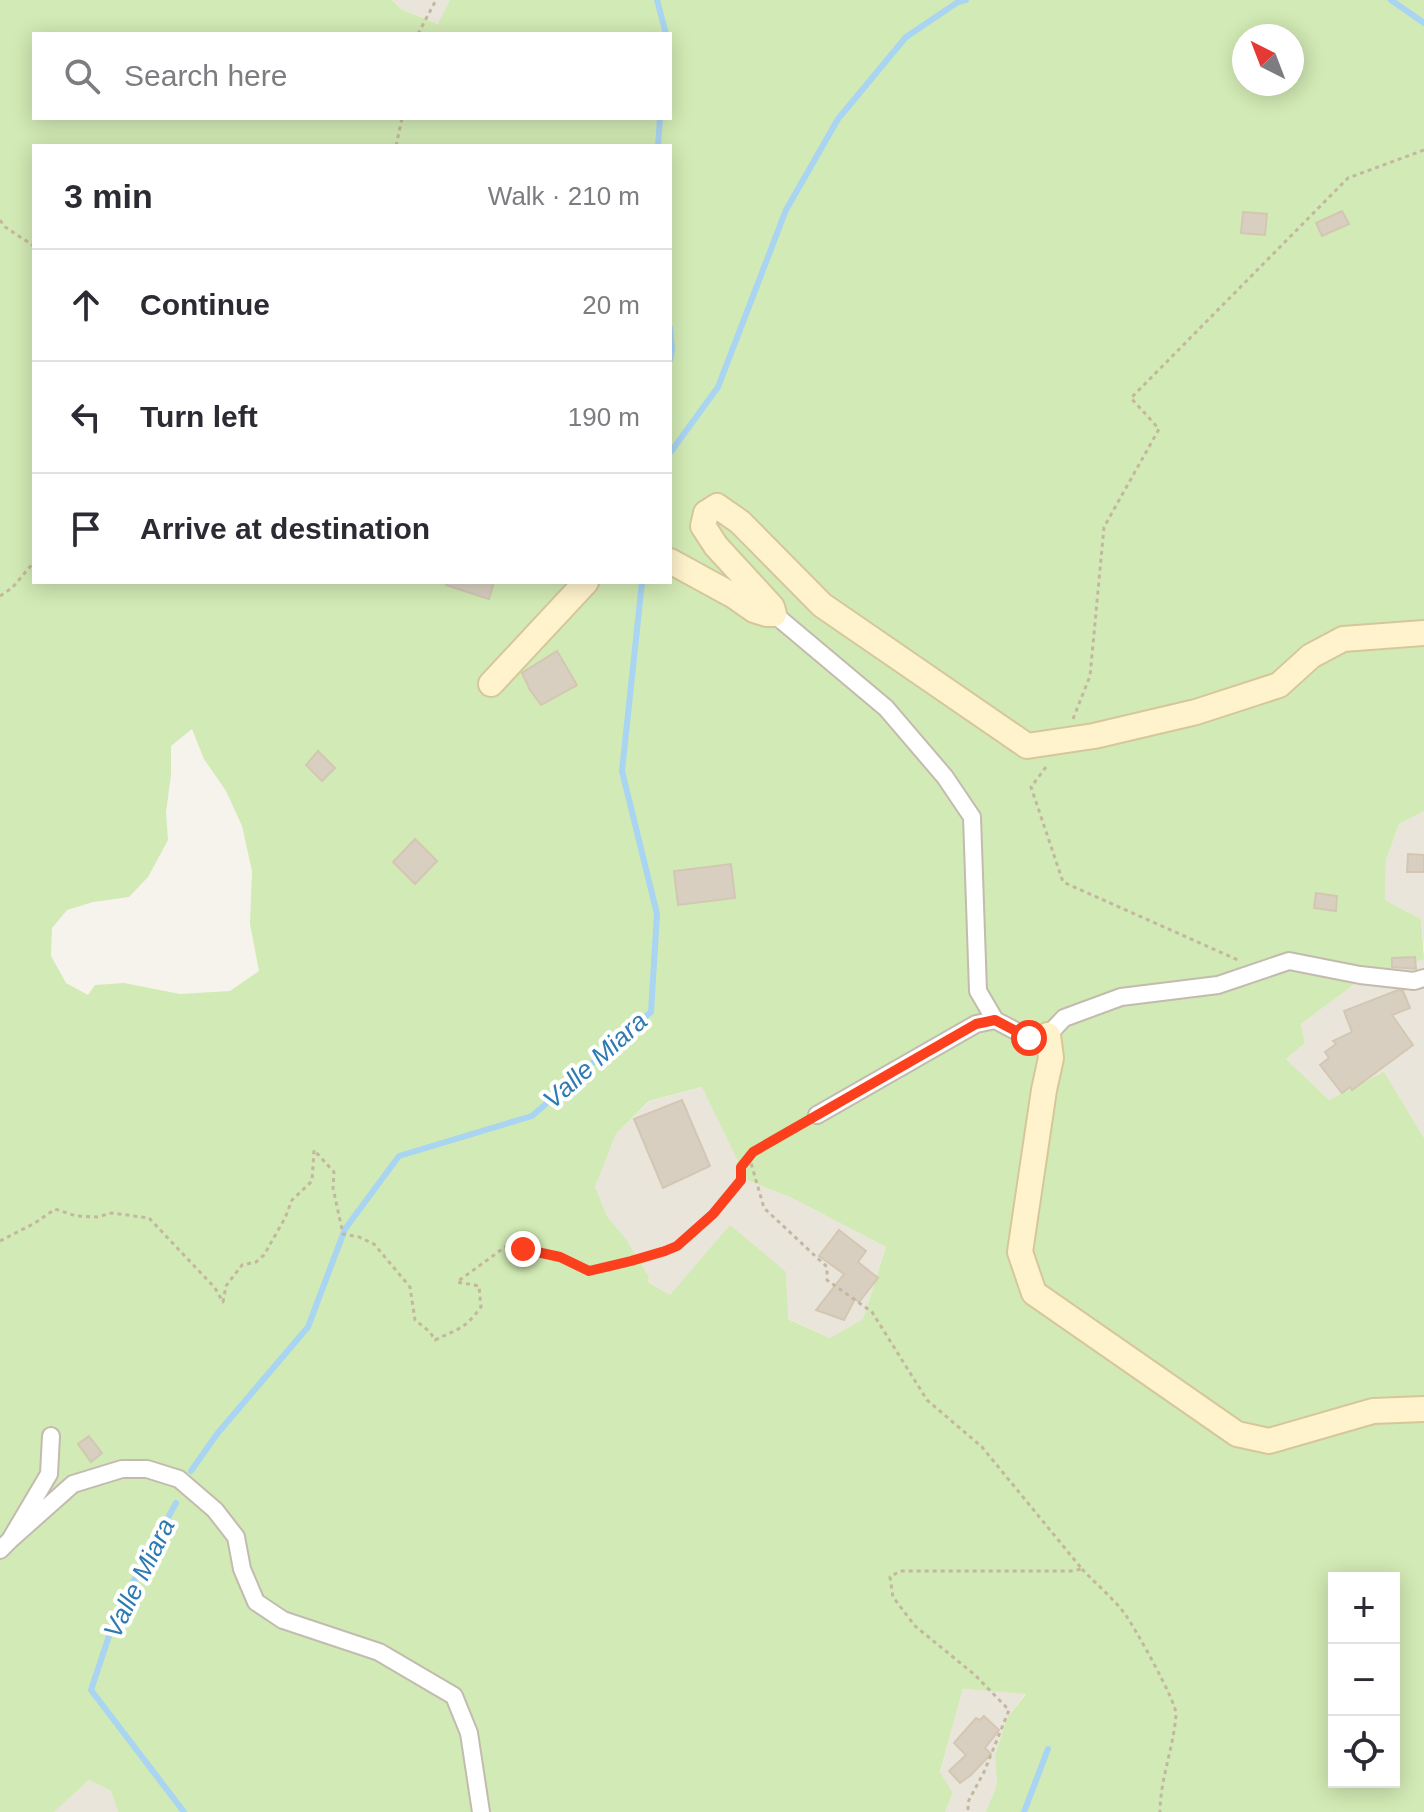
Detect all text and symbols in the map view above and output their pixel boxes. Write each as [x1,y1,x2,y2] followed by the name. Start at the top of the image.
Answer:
[1232,24,1304,96] north arrow
[32,32,672,120] search box
[60,54,104,98] icon: search
[124,59,287,92] text: Search here
[64,177,153,215] text: 3 min
[488,181,640,211] text: Walk · 210 m
[64,283,108,327] icon: ahead
[140,288,270,321] text: Continue
[582,290,640,320] text: 20 m
[64,395,108,439] icon: left
[140,400,258,433] text: Turn left
[568,402,640,432] text: 190 m
[64,507,108,551] icon: arrive
[140,512,430,545] text: Arrive at destination
[537,1006,653,1114] water label: Valle Miara
[1011,1020,1047,1056] route start
[505,1231,541,1267] route end
[97,1513,181,1643] water label: Valle Miara
[1328,1572,1400,1788] map controls
[1328,1572,1400,1644] button: +
[1328,1644,1400,1716] button: −
[1328,1716,1400,1788] button: locate

